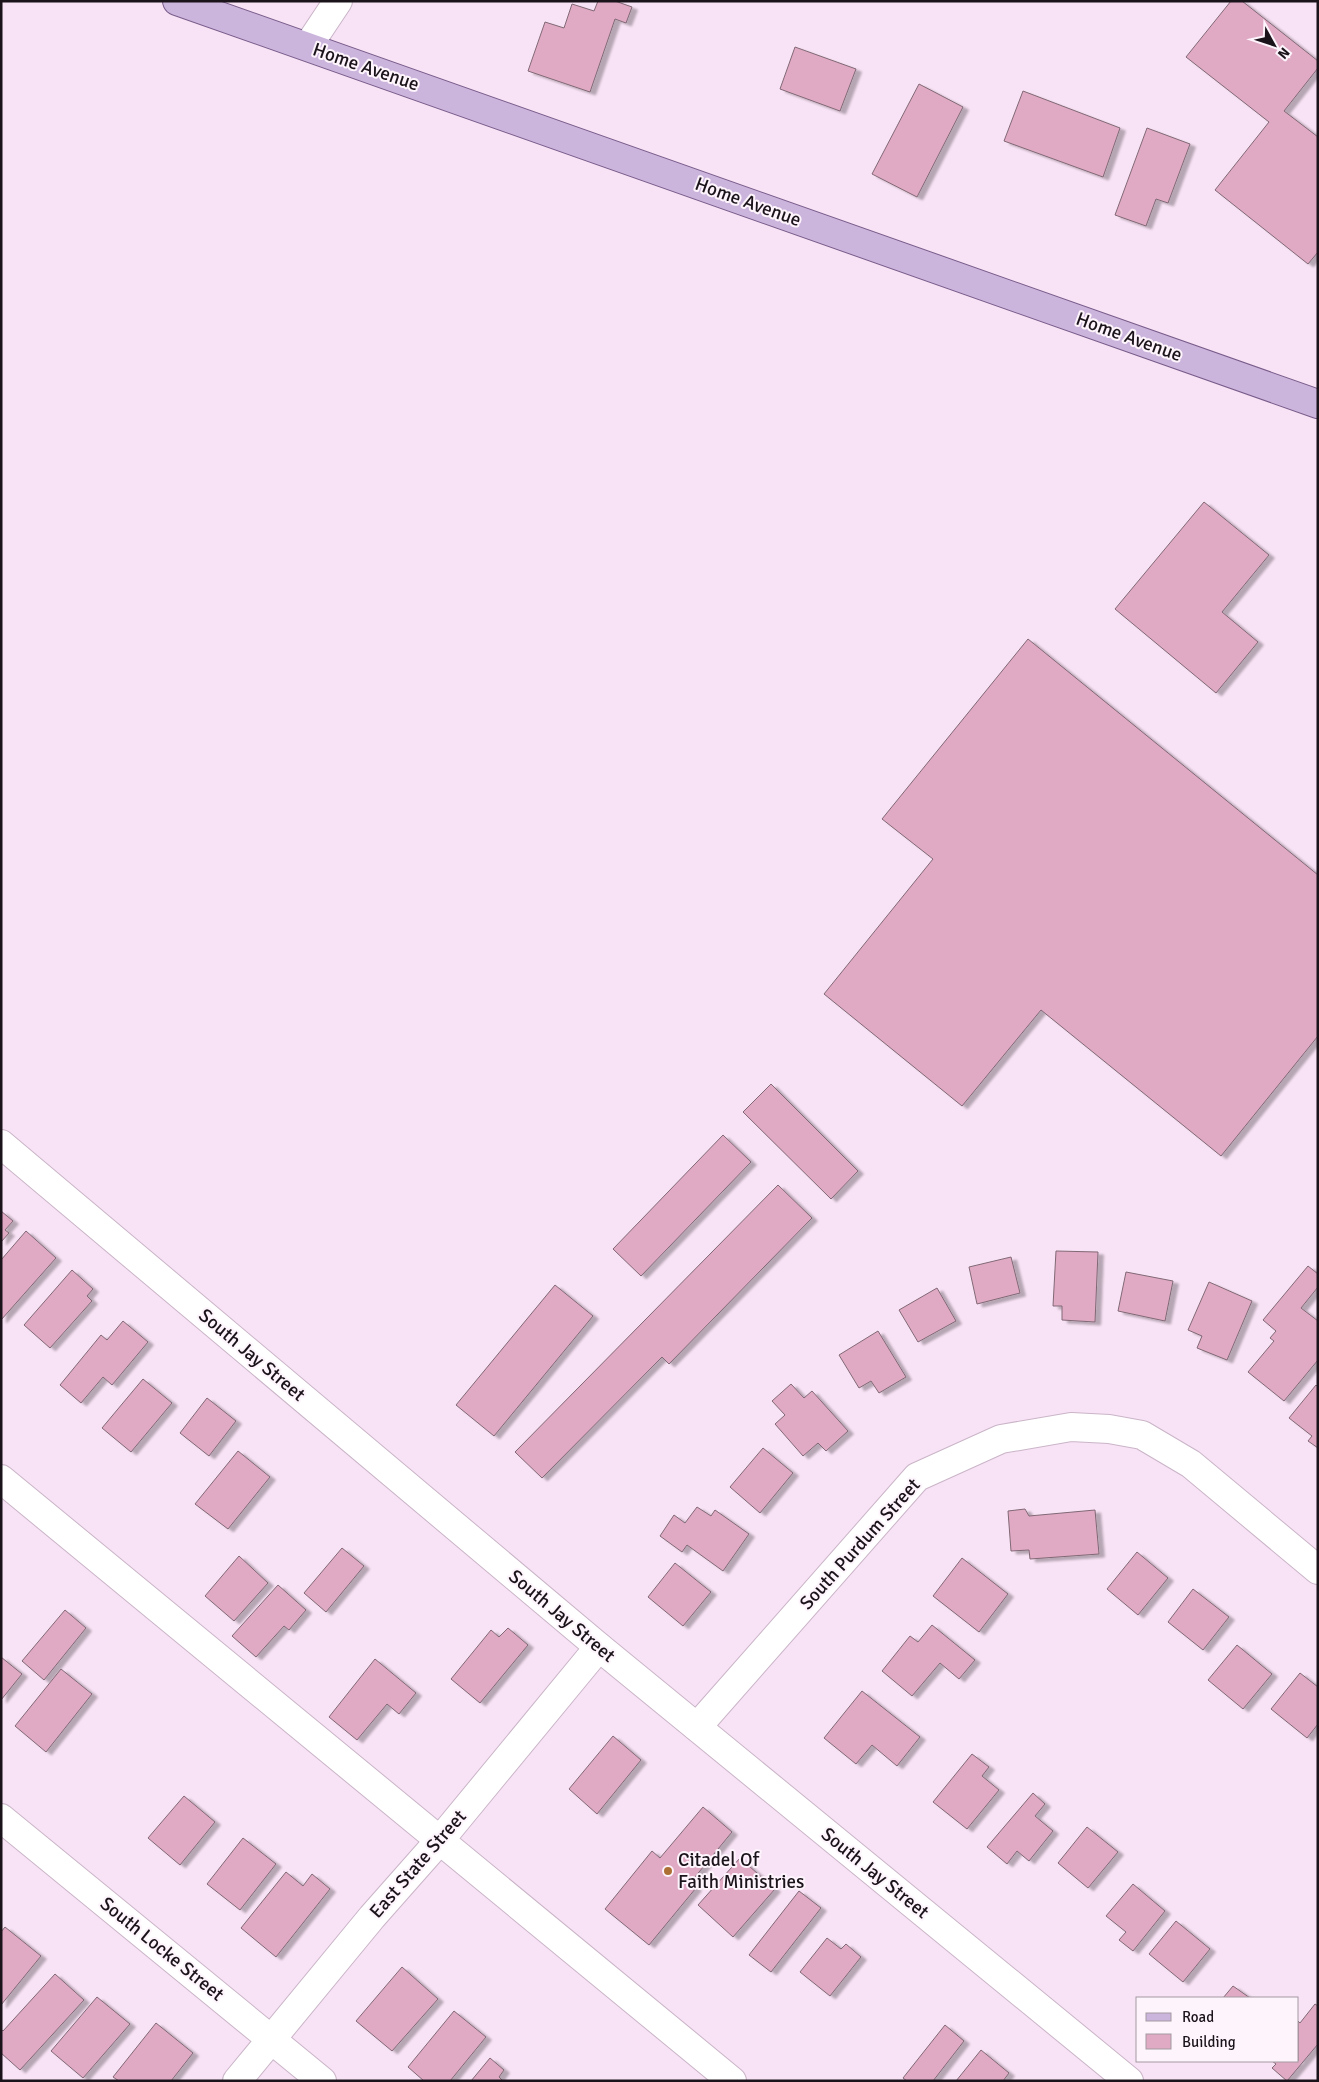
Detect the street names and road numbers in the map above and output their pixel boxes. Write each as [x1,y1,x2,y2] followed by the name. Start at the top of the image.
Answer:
[310,38,422,96] street label: Home Avenue
[692,172,804,232] street label: Home Avenue
[1073,307,1185,367] street label: Home Avenue
[194,1303,311,1407] street label: South Jay Street
[795,1473,926,1615] street label: South Purdum Street
[504,1564,621,1668] street label: South Jay Street
[364,1805,472,1923] street label: East State Street
[816,1822,934,1924] street label: South Jay Street
[95,1892,229,2007] street label: South Locke Street

